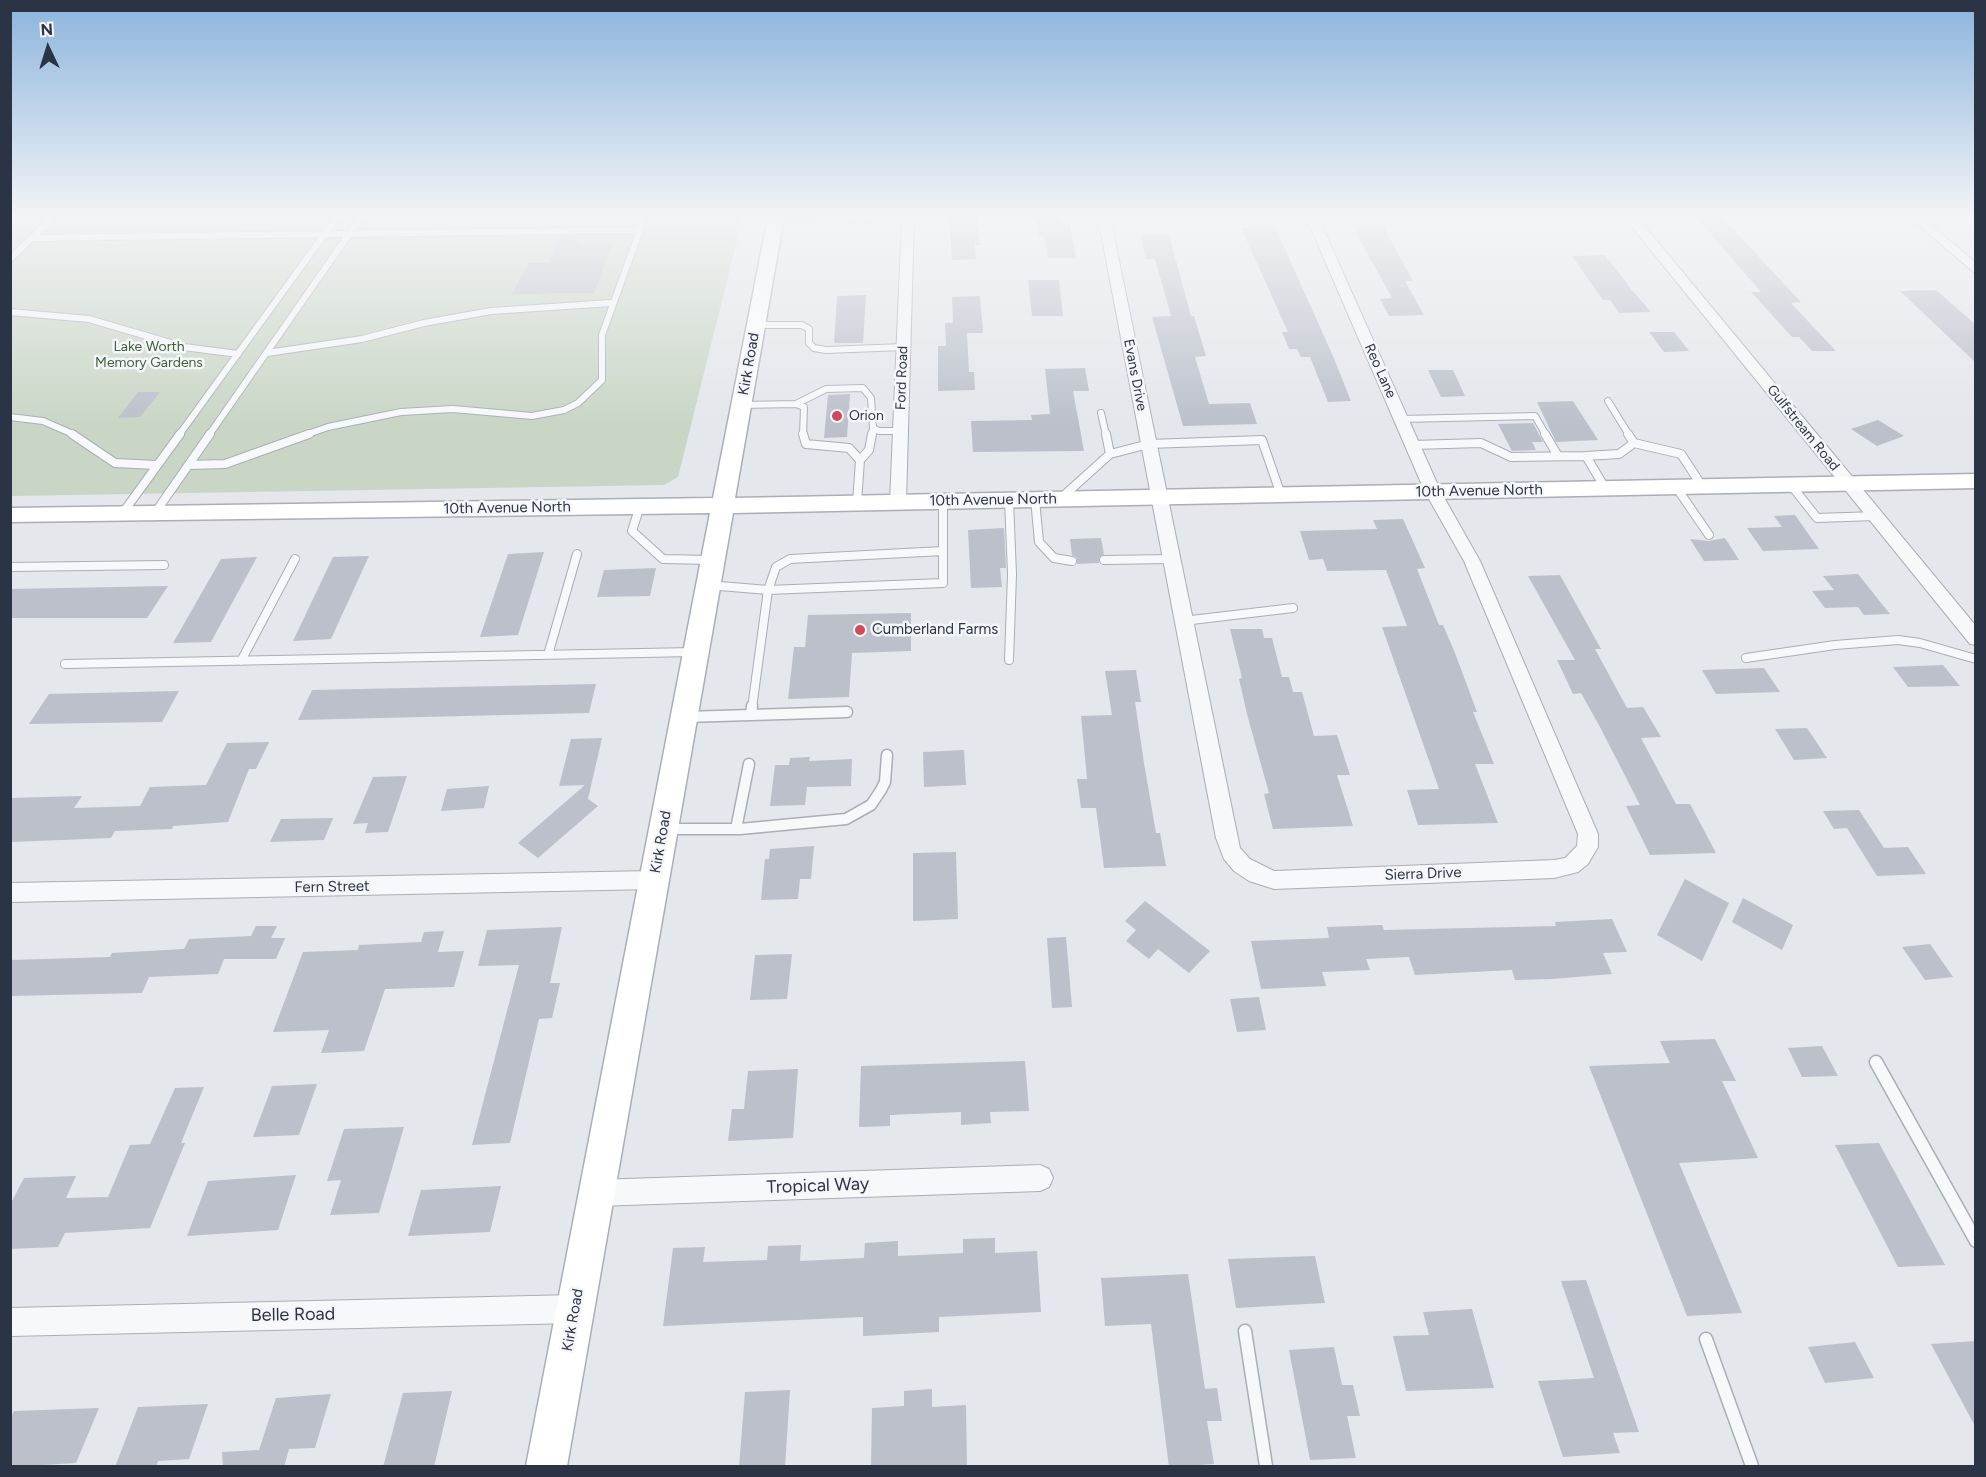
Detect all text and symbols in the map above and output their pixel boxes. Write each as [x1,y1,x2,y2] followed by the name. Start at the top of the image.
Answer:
[18,18,78,78] north arrow
[40,20,54,39] text: N
[735,331,763,397] street label: Kirk Road
[1120,338,1150,412] street label: Evans Drive
[95,339,203,372] park label: Lake Worth Memory Gardens
[1361,341,1399,401] street label: Reo Lane
[892,346,912,410] street label: Ford Road
[1763,382,1843,474] street label: Gulfstream Road
[849,408,884,424] place label: Orion
[830,409,844,423] marker: Orion
[1415,481,1543,501] street label: 10th Avenue North
[929,490,1057,510] street label: 10th Avenue North
[443,498,571,518] street label: 10th Avenue North
[872,621,998,639] place label: Cumberland Farms
[853,623,867,637] marker: Cumberland Farms
[647,809,675,875] street label: Kirk Road
[1384,864,1462,884] street label: Sierra Drive
[294,877,370,897] street label: Fern Street
[766,1173,870,1199] street label: Tropical Way
[559,1287,587,1353] street label: Kirk Road
[251,1303,335,1327] street label: Belle Road

